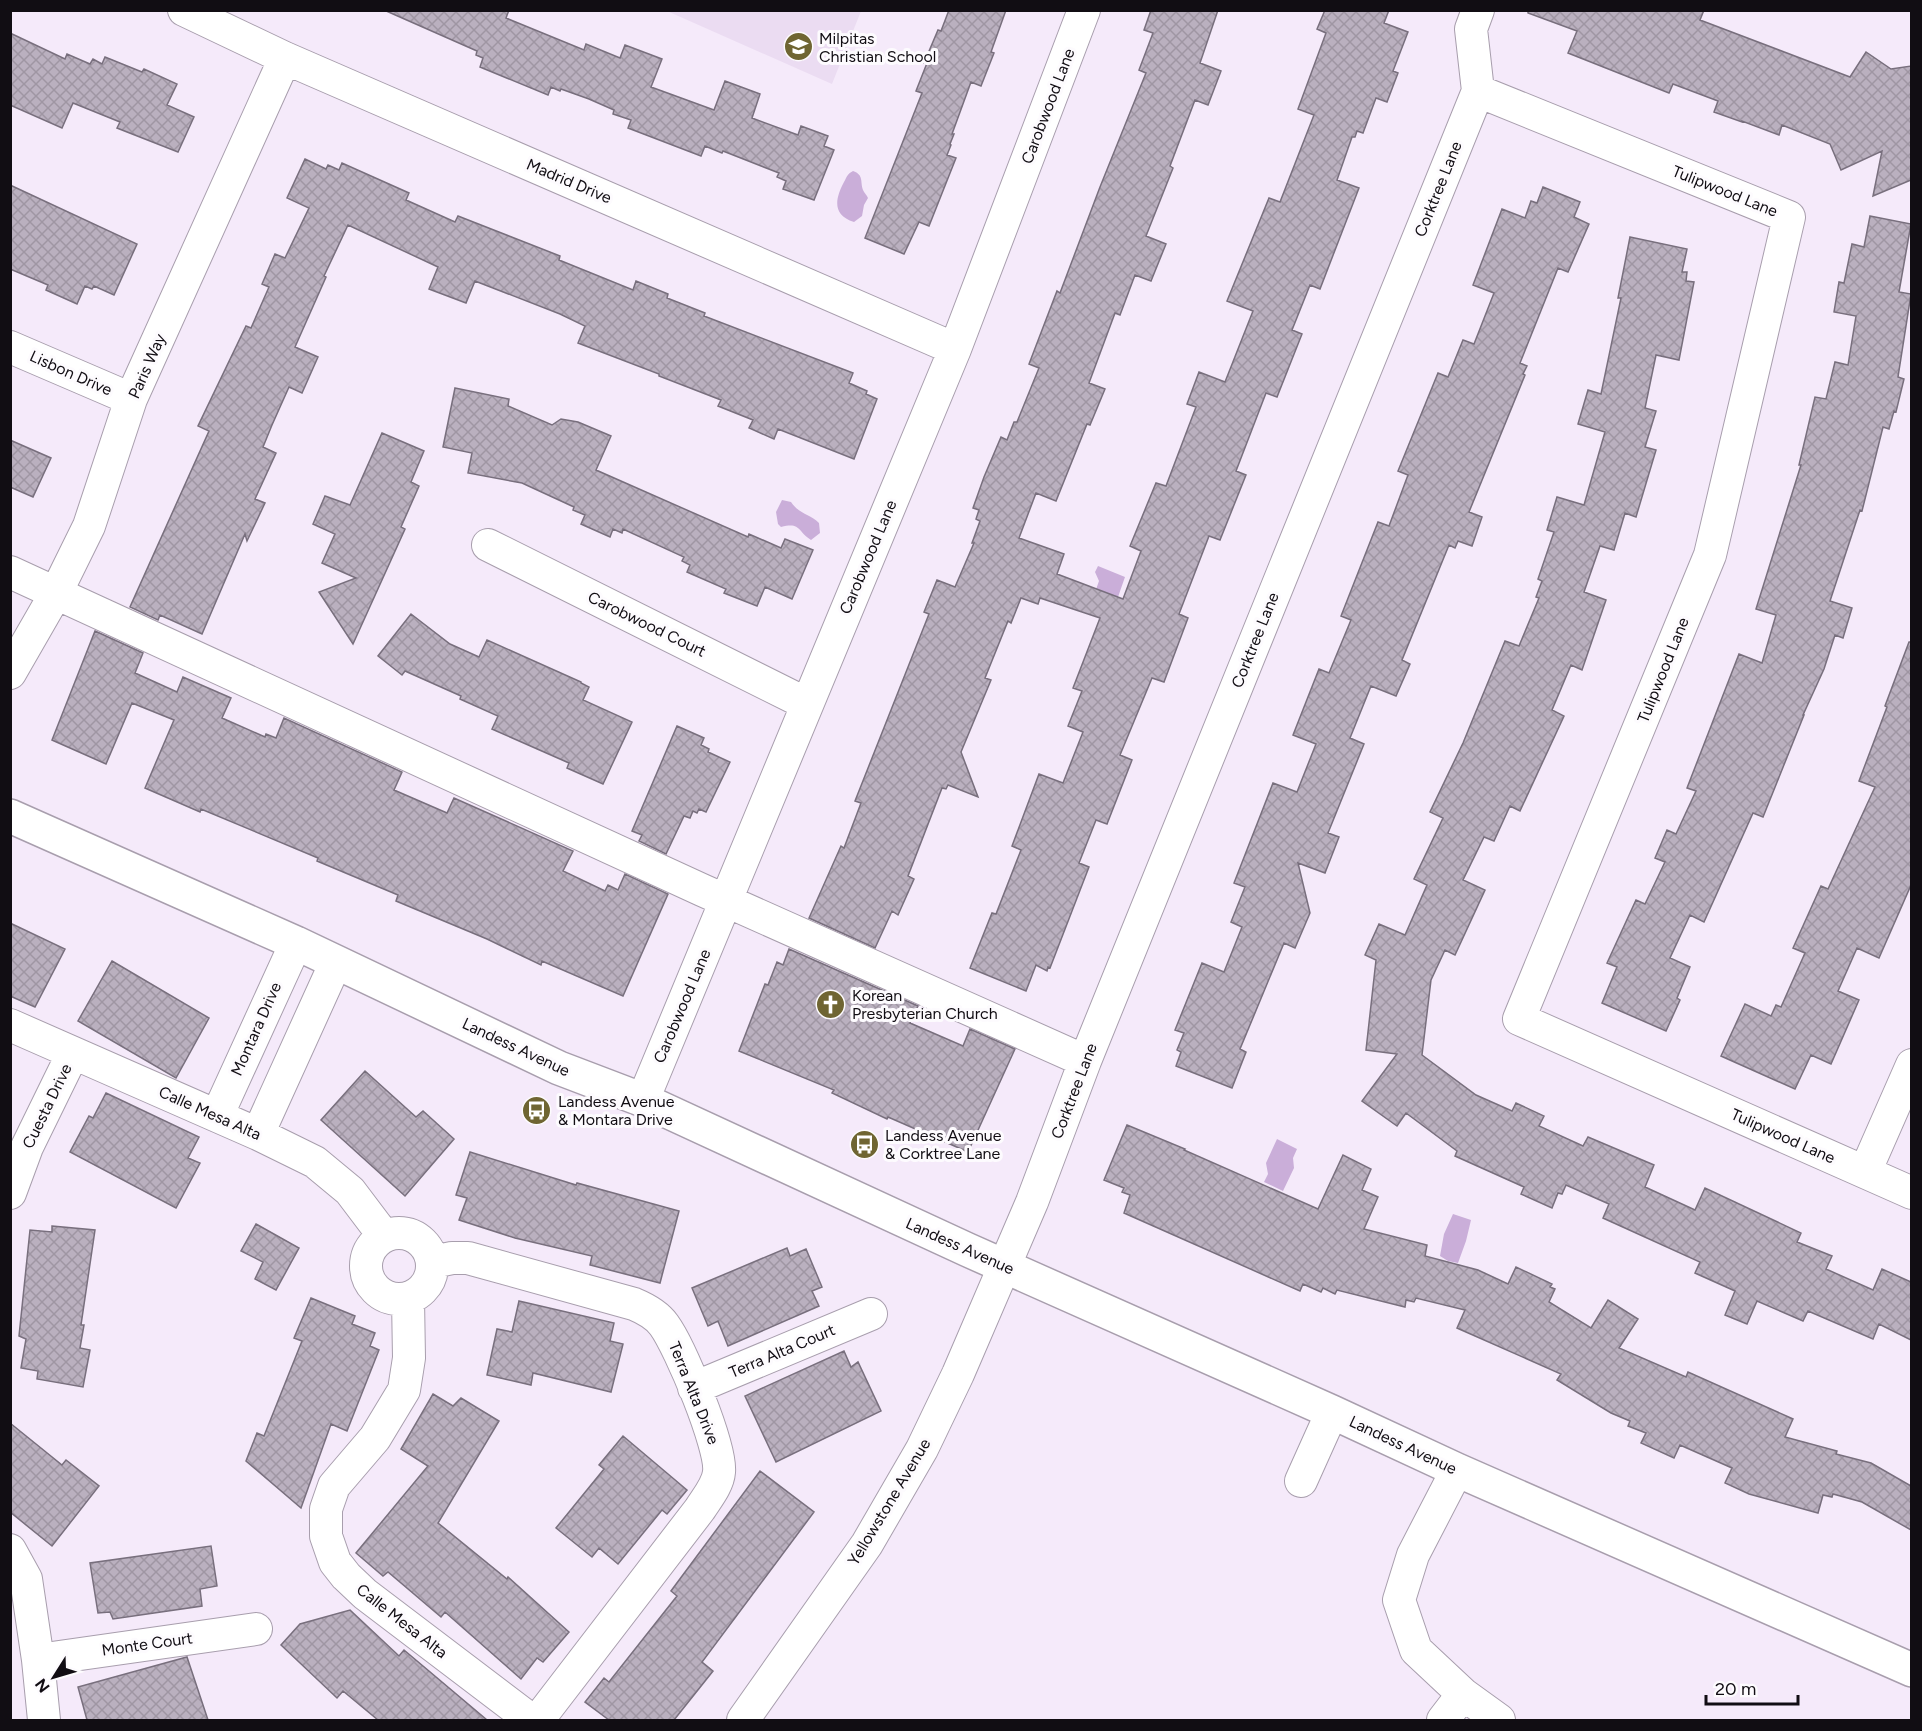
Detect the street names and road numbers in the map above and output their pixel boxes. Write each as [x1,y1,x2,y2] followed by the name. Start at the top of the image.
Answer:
[1017,45,1079,166] street label: Carobwood Lane
[1410,138,1466,239] street label: Corktree Lane
[524,155,615,208] street label: Madrid Drive
[1670,161,1781,221] street label: Tulipwood Lane
[124,330,170,401] street label: Paris Way
[27,346,115,400] street label: Lisbon Drive
[835,497,901,617] street label: Carobwood Lane
[585,587,709,661] street label: Carobwood Court
[1227,589,1283,690] street label: Corktree Lane
[1633,614,1693,725] street label: Tulipwood Lane
[649,946,715,1066] street label: Carobwood Lane
[227,979,285,1079] street label: Montara Drive
[459,1014,573,1080] street label: Landess Avenue
[1047,1040,1101,1142] street label: Corktree Lane
[18,1060,76,1151] street label: Cuesta Drive
[156,1082,264,1144] street label: Calle Mesa Alta
[1728,1105,1838,1168] street label: Tulipwood Lane
[903,1214,1017,1278] street label: Landess Avenue
[726,1320,838,1382] street label: Terra Alta Court
[665,1339,723,1447] street label: Terra Alta Drive
[1346,1412,1460,1478] street label: Landess Avenue
[844,1435,935,1569] street label: Yellowstone Avenue
[353,1580,451,1662] street label: Calle Mesa Alta
[100,1628,194,1660] street label: Monte Court

